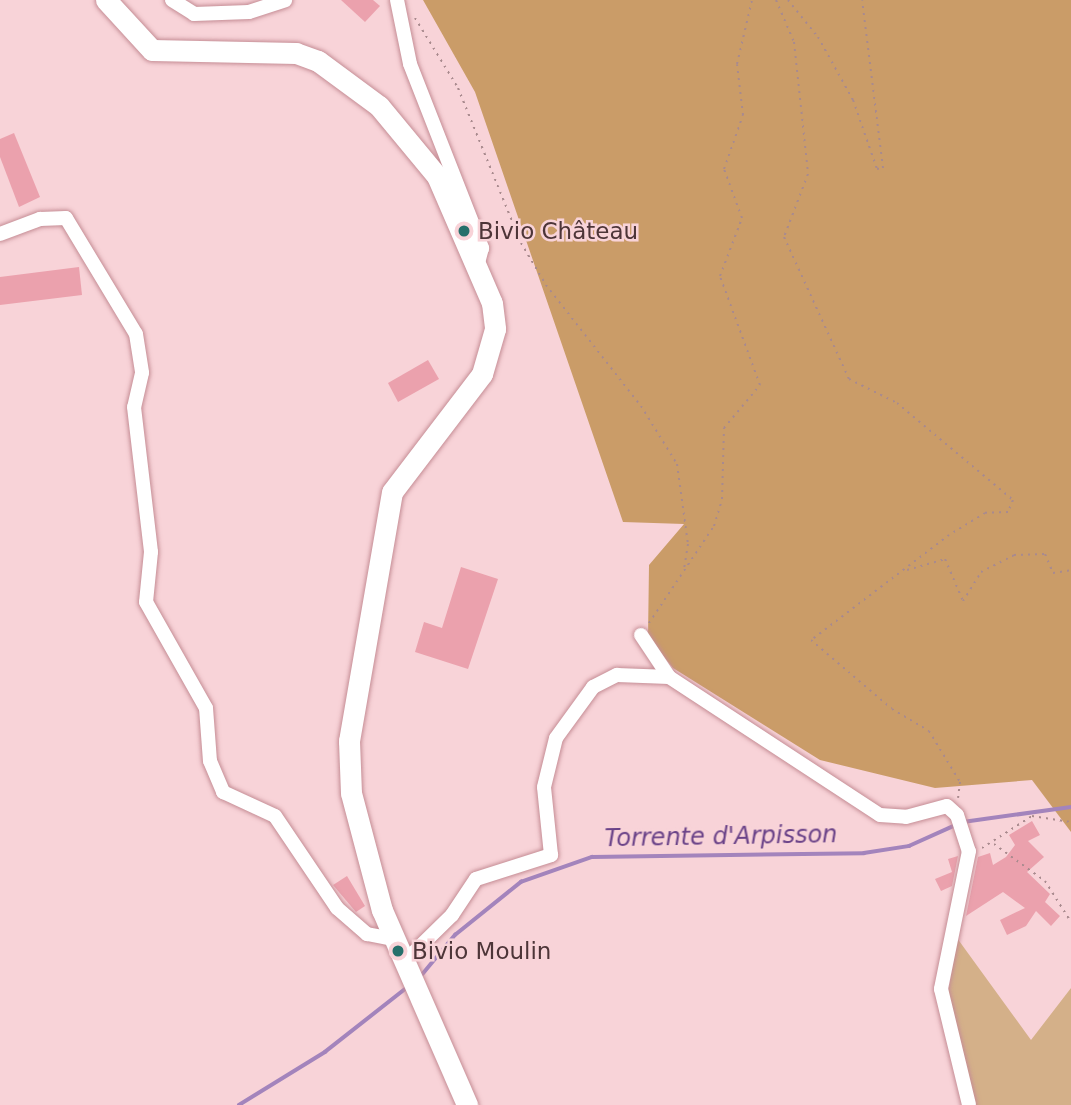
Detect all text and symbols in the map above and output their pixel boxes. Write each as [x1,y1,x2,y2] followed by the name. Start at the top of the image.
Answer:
[478,217,638,245] place label: Bivio Château
[456,223,472,239] marker: Bivio Château
[604,821,838,853] water label: Torrente d'Arpisson
[412,937,551,965] place label: Bivio Moulin
[390,943,406,959] marker: Bivio Moulin

